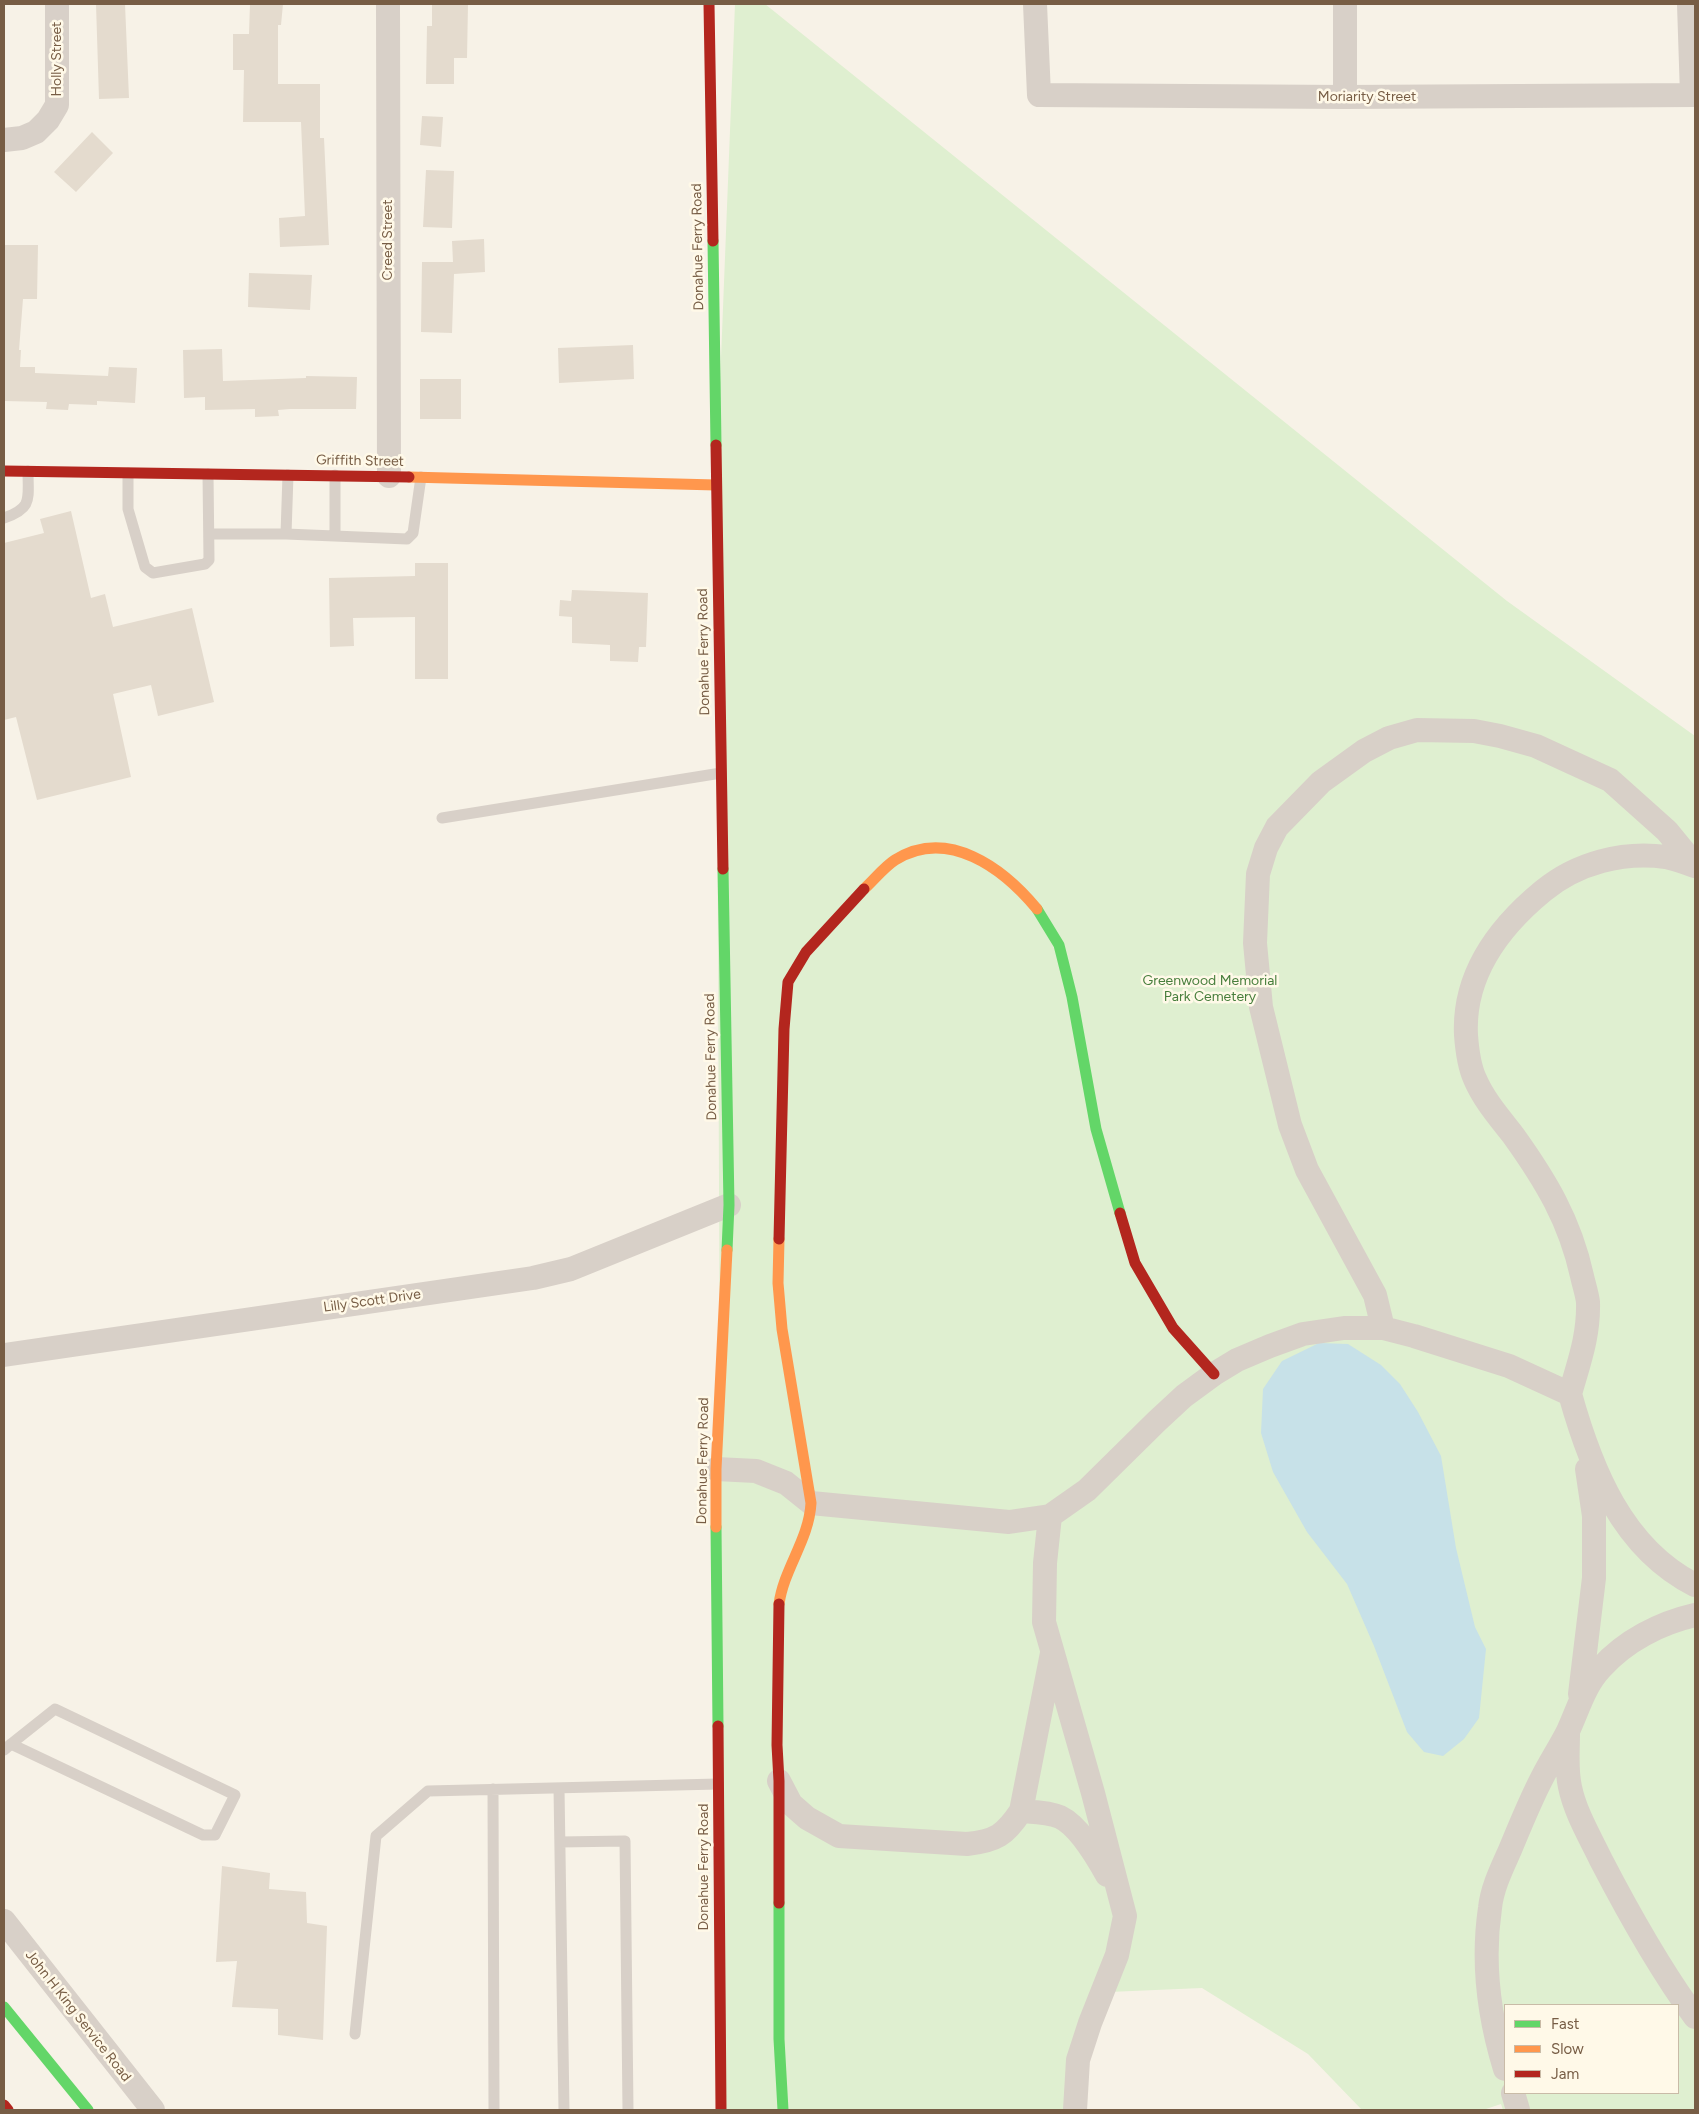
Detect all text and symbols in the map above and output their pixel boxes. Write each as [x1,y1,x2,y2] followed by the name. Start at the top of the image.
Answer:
[49,22,65,96] street label: Holly Street
[1318,89,1416,105] street label: Moriarity Street
[688,183,708,311] street label: Donahue Ferry Road
[380,200,396,280] street label: Creed Street
[316,452,404,470] street label: Griffith Street
[694,588,714,716] street label: Donahue Ferry Road
[1143,973,1277,1006] park label: Greenwood Memorial Park Cemetery
[701,993,721,1121] street label: Donahue Ferry Road
[322,1286,422,1316] street label: Lilly Scott Drive
[693,1397,713,1525] street label: Donahue Ferry Road
[696,1803,712,1931] street label: Donahue Ferry Road
[21,1947,135,2085] street label: John H King Service Road
[1504,2004,1679,2094] legend
[1551,2015,1579,2033] text: Fast
[1551,2040,1584,2058] text: Slow
[1551,2065,1579,2083] text: Jam

